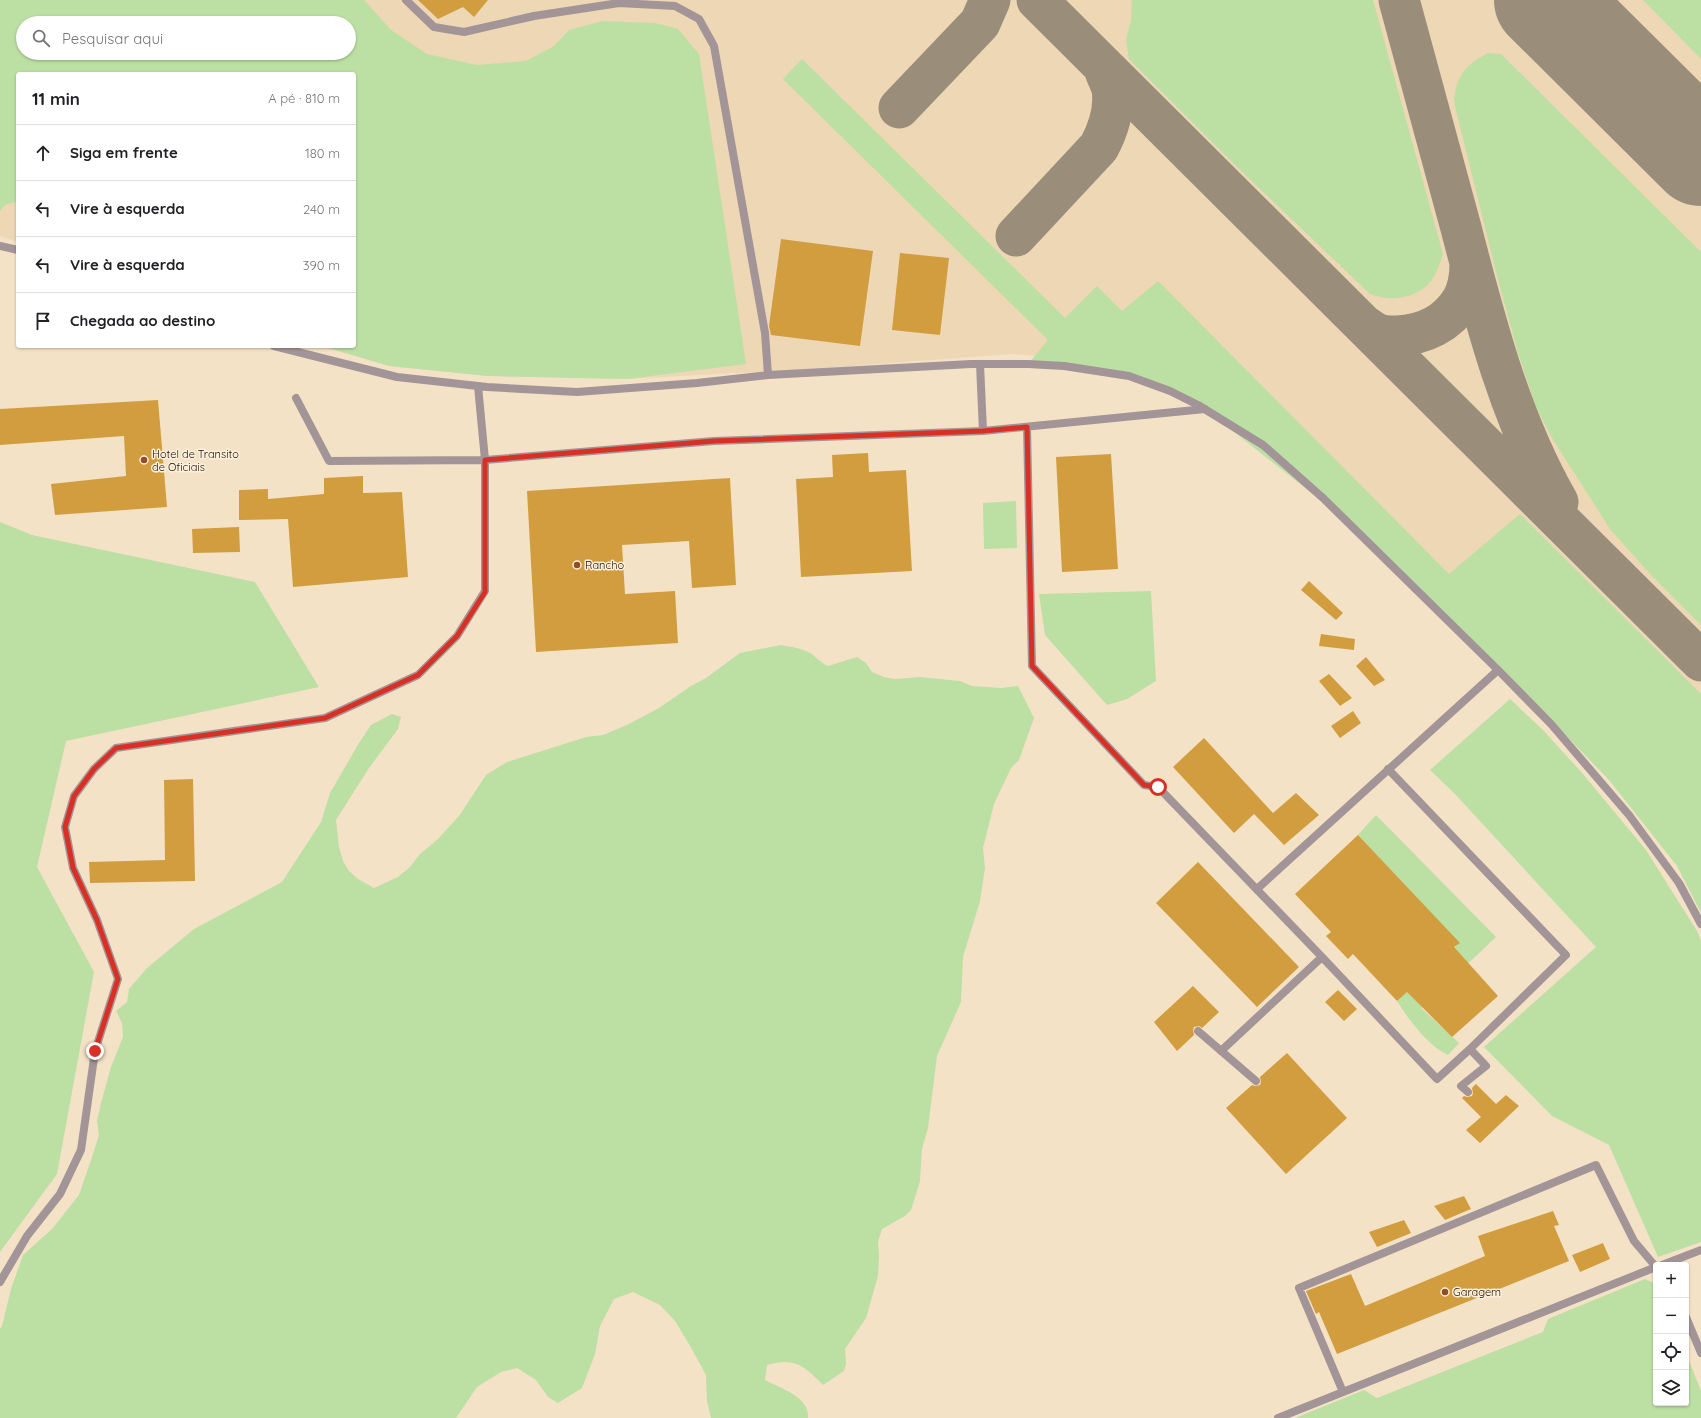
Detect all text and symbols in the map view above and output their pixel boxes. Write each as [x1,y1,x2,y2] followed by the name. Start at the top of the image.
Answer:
[16,16,356,60] search box
[30,27,52,49] icon: search
[62,29,163,48] text: Pesquisar aqui
[32,88,80,109] text: 11 min
[268,90,340,106] text: A pé · 810 m
[32,142,54,164] icon: ahead
[70,143,178,162] text: Siga em frente
[305,145,340,161] text: 180 m
[32,198,54,220] icon: left
[70,199,185,218] text: Vire à esquerda
[303,201,340,217] text: 240 m
[32,254,54,276] icon: left
[70,255,185,274] text: Vire à esquerda
[303,257,340,273] text: 390 m
[32,310,54,332] icon: arrive
[70,311,215,330] text: Chegada ao destino
[152,447,239,474] place label: Hotel de Transito de Oficiais
[139,455,149,465] marker: Hotel de Transito de Oficiais
[585,558,624,572] place label: Rancho
[572,560,582,570] marker: Rancho
[1149,778,1167,796] route start
[86,1042,104,1060] route end
[1653,1262,1689,1406] map controls
[1653,1262,1689,1298] button: +
[1453,1285,1501,1299] place label: Garagem
[1440,1287,1450,1297] marker: Garagem
[1653,1298,1689,1334] button: −
[1653,1334,1689,1370] button: locate
[1653,1370,1689,1406] button: layers

